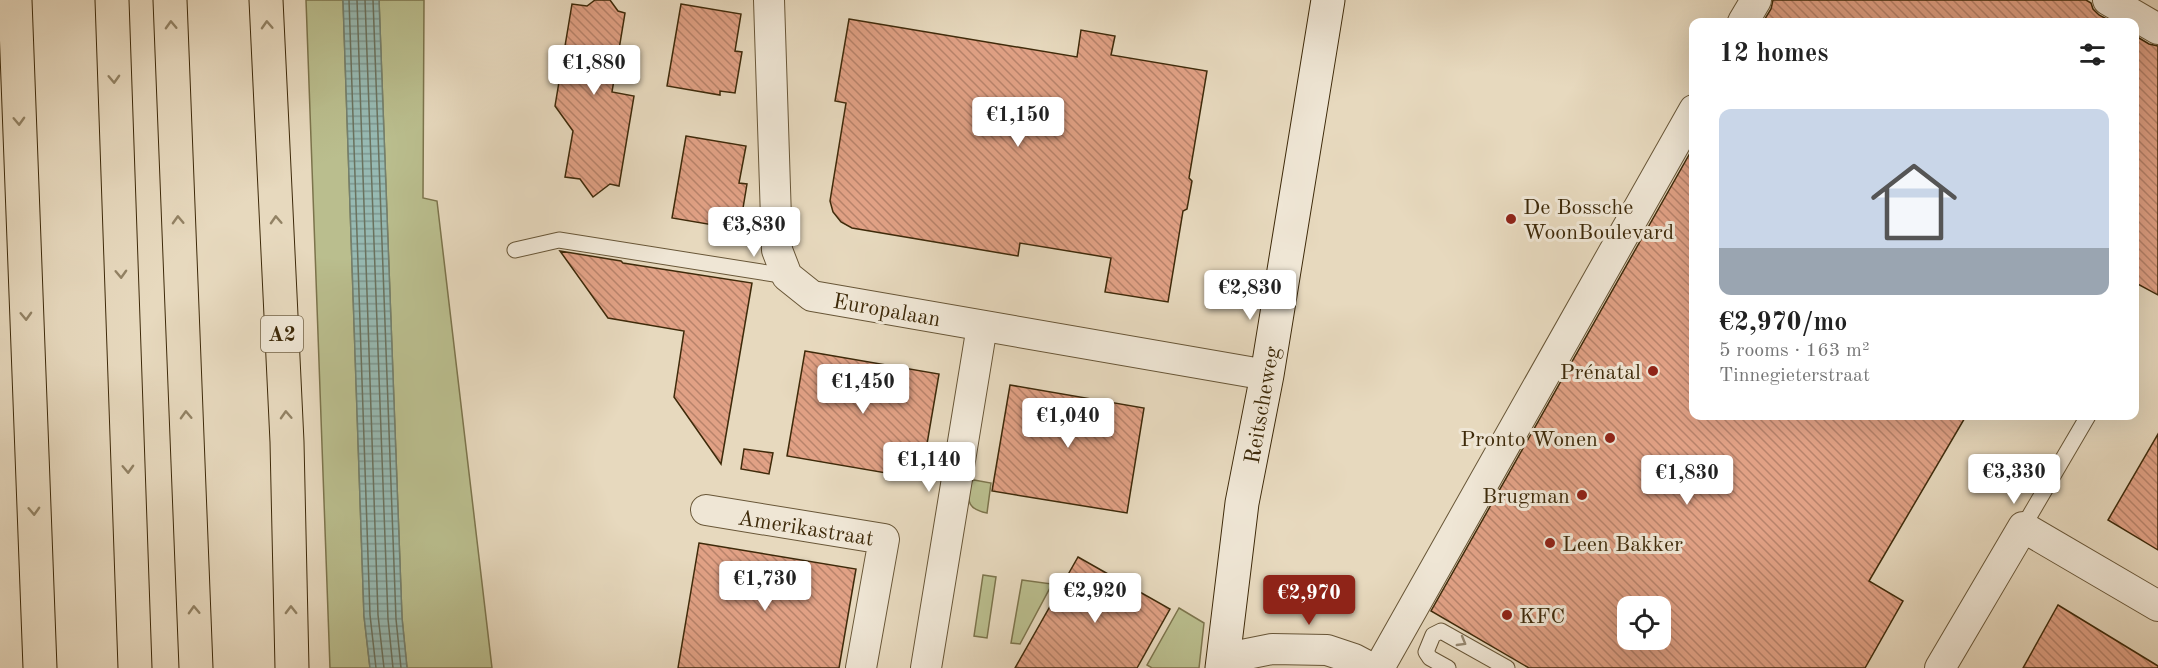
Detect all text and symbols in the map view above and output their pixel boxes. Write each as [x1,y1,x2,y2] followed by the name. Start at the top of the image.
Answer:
[165,20,178,29] one-way arrow
[261,21,274,30] one-way arrow
[2076,38,2109,71] icon: filters
[1719,41,1828,67] text: 12 homes
[545,45,643,96] pin: €1,880
[562,54,626,74] text: €1,880
[108,75,121,84] one-way arrow
[969,97,1067,148] pin: €1,150
[986,106,1050,126] text: €1,150
[13,117,25,126] one-way arrow
[1860,148,1968,256] icon: home
[1523,197,1674,244] place label: De Bossche WoonBoulevard
[705,207,803,258] pin: €3,830
[1504,212,1518,226] marker: De Bossche WoonBoulevard
[172,215,185,224] one-way arrow
[270,215,283,224] one-way arrow
[722,216,786,236] text: €3,830
[115,270,128,279] one-way arrow
[1201,270,1299,321] pin: €2,830
[1218,279,1282,299] text: €2,830
[831,291,942,331] street label: Europalaan
[1719,310,1847,336] text: €2,970/mo
[20,312,33,321] one-way arrow
[261,316,303,352] road number: A2
[1719,341,1869,361] text: 5 rooms · 163 m²
[1242,345,1284,466] street label: Reitscheweg
[1560,362,1641,384] place label: Prénatal
[814,364,912,415] pin: €1,450
[1646,364,1660,378] marker: Prénatal
[1719,366,1870,386] text: Tinnegieterstraat
[831,373,895,393] text: €1,450
[1019,398,1117,449] pin: €1,040
[1036,407,1100,427] text: €1,040
[180,410,192,419] one-way arrow
[279,410,292,419] one-way arrow
[1460,429,1598,451] place label: Pronto Wonen
[1603,431,1617,445] marker: Pronto Wonen
[880,442,978,493] pin: €1,140
[897,451,961,471] text: €1,140
[1965,454,2063,505] pin: €3,330
[1638,455,1736,506] pin: €1,830
[1982,463,2046,483] text: €3,330
[1655,464,1719,484] text: €1,830
[122,465,135,474] one-way arrow
[1482,486,1570,508] place label: Brugman
[1575,488,1589,502] marker: Brugman
[27,507,40,516] one-way arrow
[736,507,875,551] street label: Amerikastraat
[1562,534,1683,556] place label: Leen Bakker
[1543,536,1557,550] marker: Leen Bakker
[716,561,814,612] pin: €1,730
[733,570,797,590] text: €1,730
[1046,573,1144,624] pin: €2,920
[1260,575,1358,626] pin: €2,970
[1063,582,1127,602] text: €2,920
[1277,584,1341,604] text: €2,970
[1617,596,1671,650] map controls
[1617,596,1671,650] button: locate
[187,605,200,614] one-way arrow
[285,605,297,614] one-way arrow
[1519,606,1565,628] place label: KFC
[1500,608,1514,622] marker: KFC
[1456,635,1466,646] one-way arrow

